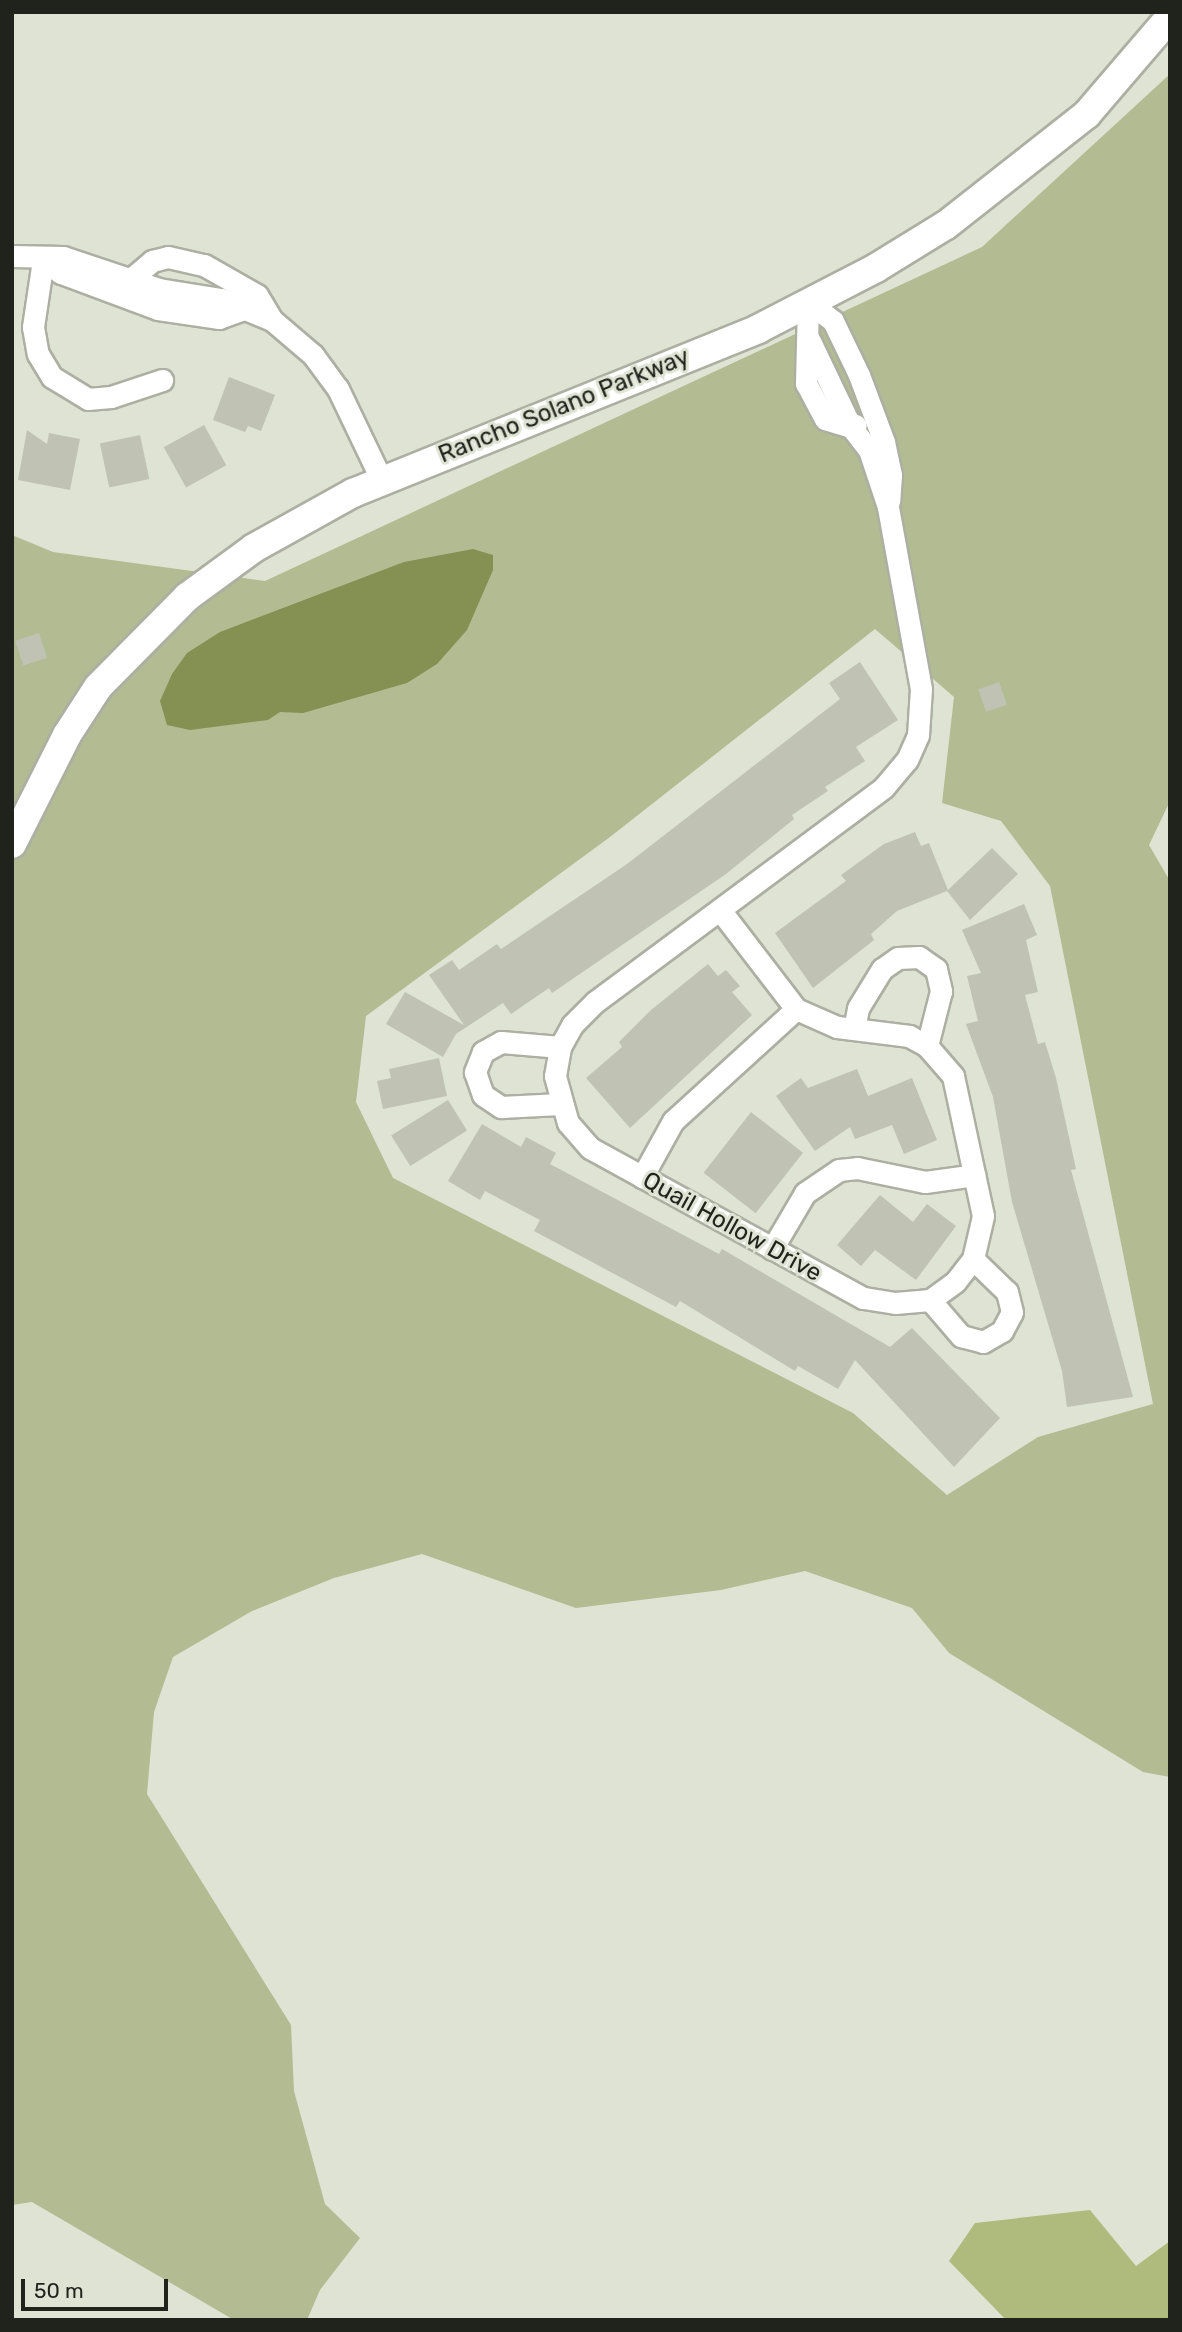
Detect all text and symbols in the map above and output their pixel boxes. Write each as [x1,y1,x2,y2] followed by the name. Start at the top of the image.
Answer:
[434,342,694,470] street label: Rancho Solano Parkway
[637,1166,827,1288] street label: Quail Hollow Drive
[24,2266,172,2310] scale bar
[34,2278,84,2303] text: 50 m

